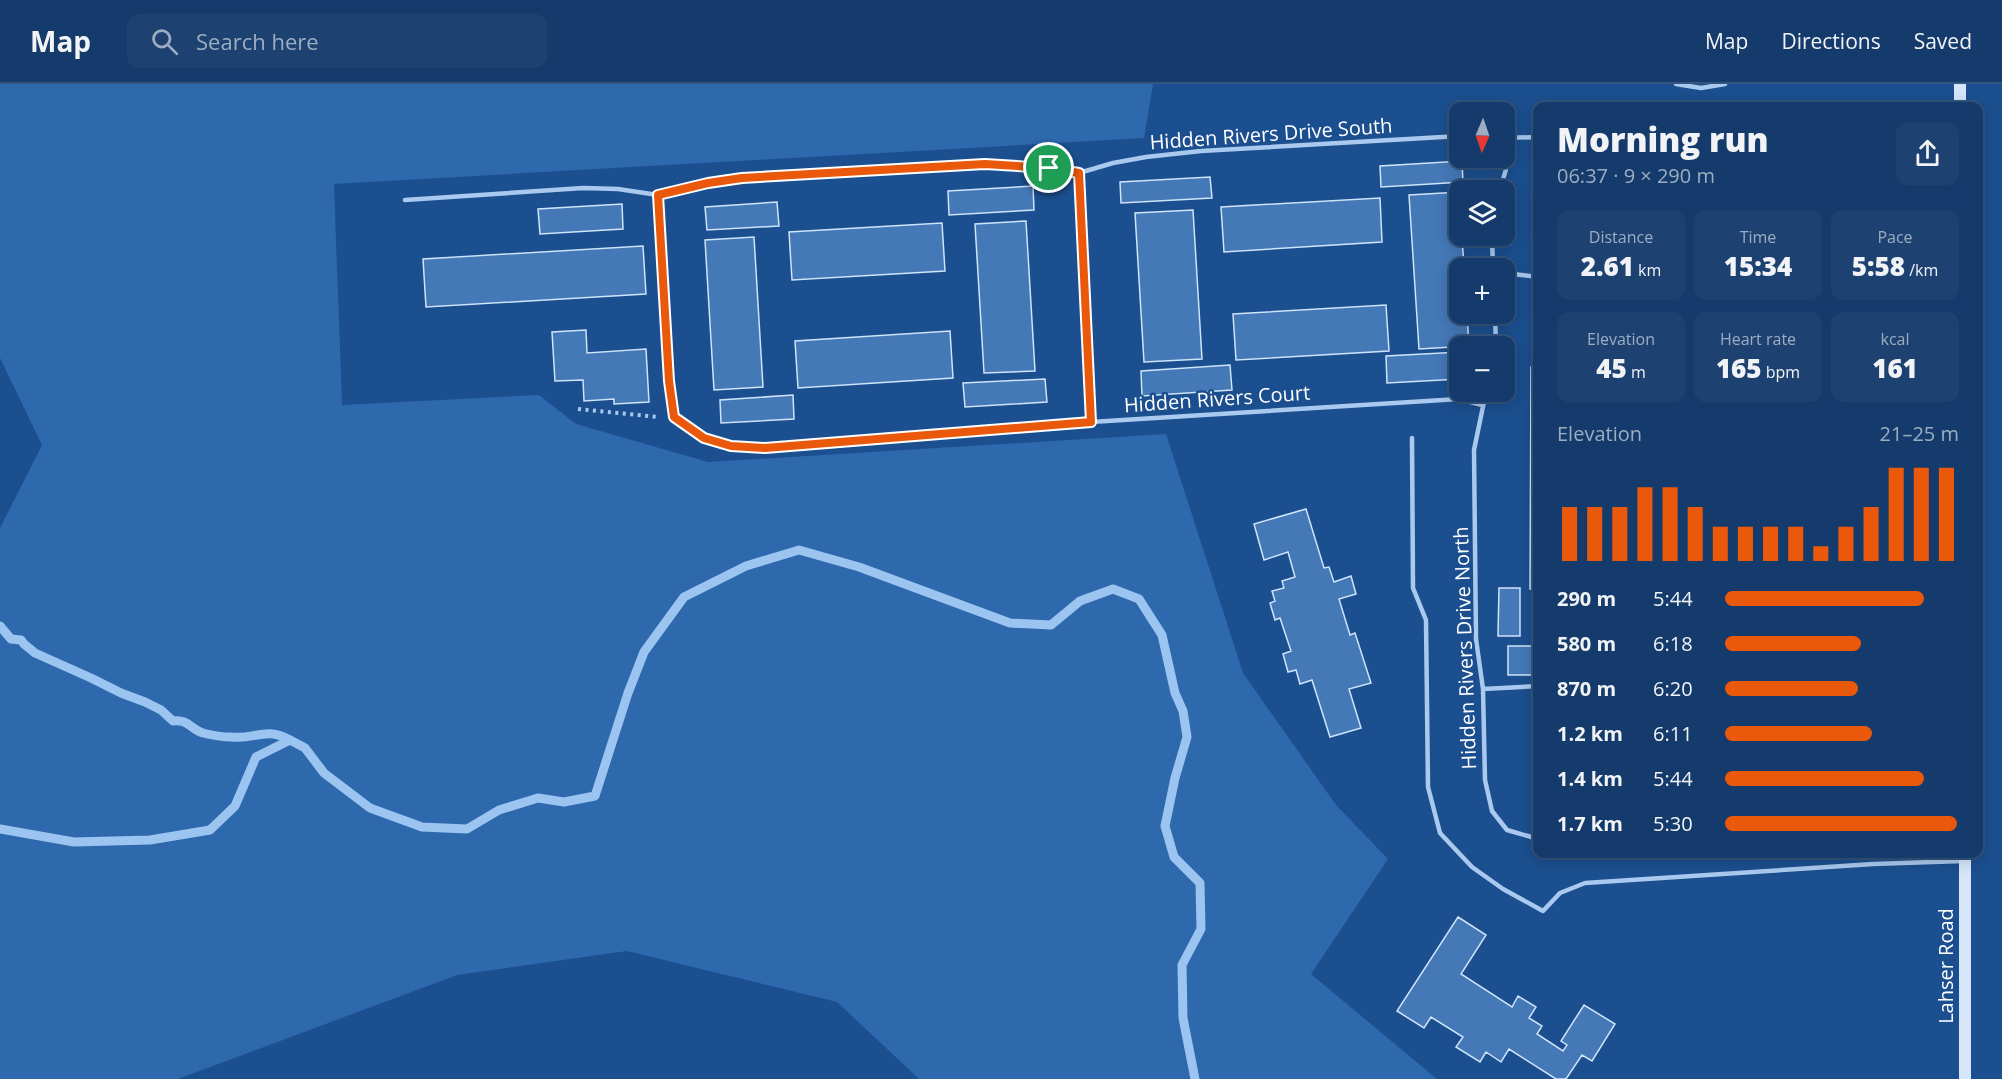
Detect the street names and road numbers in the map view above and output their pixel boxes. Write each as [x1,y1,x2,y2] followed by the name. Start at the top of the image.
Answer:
[1149,112,1393,155] street label: Hidden Rivers Drive South
[1123,379,1311,418] street label: Hidden Rivers Court
[1447,526,1482,770] street label: Hidden Rivers Drive North
[1932,908,1959,1024] street label: Lahser Road

